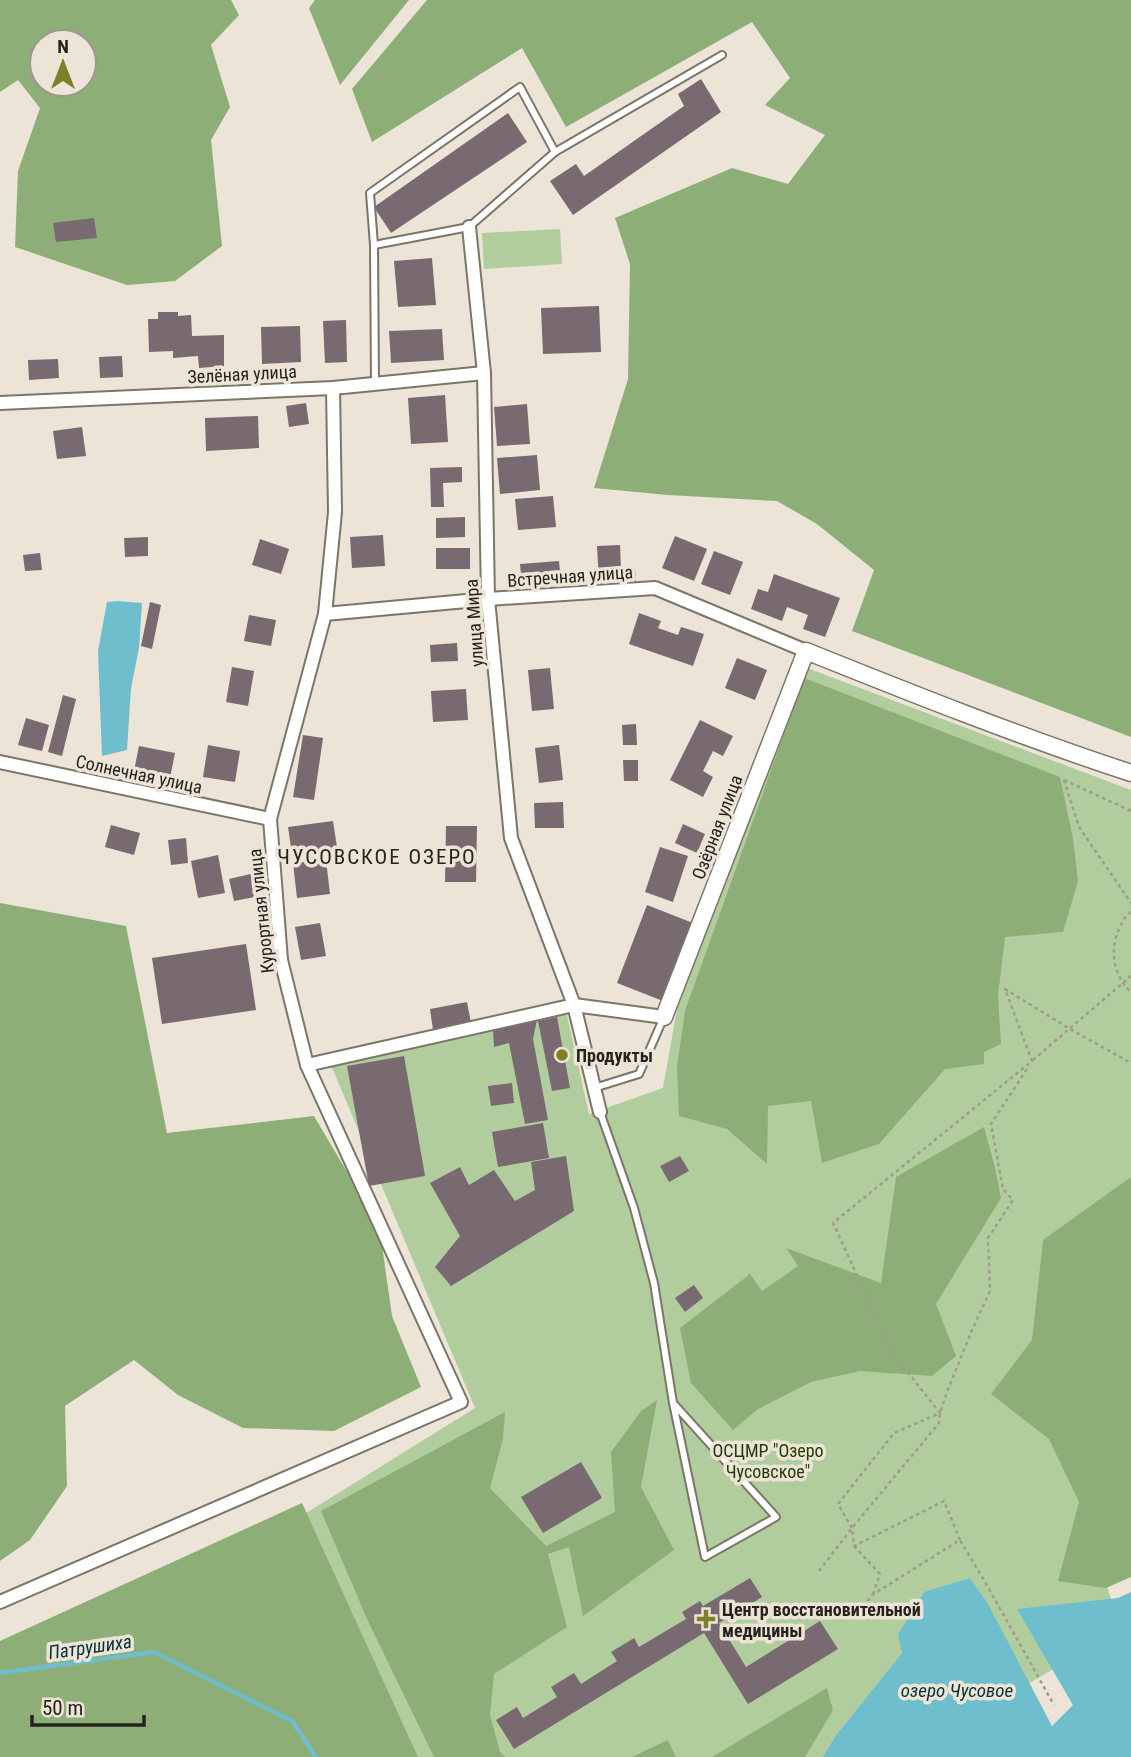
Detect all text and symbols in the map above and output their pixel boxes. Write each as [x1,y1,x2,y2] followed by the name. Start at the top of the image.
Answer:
[28,28,98,98] north arrow
[57,35,69,58] text: N
[187,361,297,387] street label: Зелёная улица
[506,561,634,591] street label: Встречная улица
[460,578,488,668] street label: улица Мира
[74,750,204,798] street label: Солнечная улица
[687,772,747,882] street label: Озёрная улица
[277,845,477,869] district label: ЧУСОВСКОЕ ОЗЕРО
[244,848,278,974] street label: Курортная улица
[576,1045,653,1066] place label: Продукты
[554,1047,570,1063] marker: Продукты
[712,1440,824,1482] park label: ОСЦМР "Озеро Чусовское"
[722,1599,921,1641] place label: Центр восстановительной медицины
[696,1609,716,1629] marker: Центр восстановительной медицины
[47,1630,133,1664] water label: Патрушиха
[901,1679,1013,1702] water label: озеро Чусовое
[32,1684,144,1728] scale bar
[42,1696,83,1720] text: 50 m

